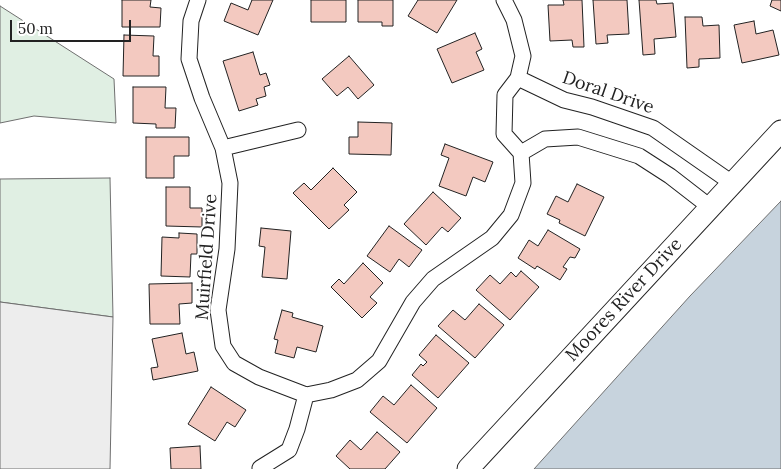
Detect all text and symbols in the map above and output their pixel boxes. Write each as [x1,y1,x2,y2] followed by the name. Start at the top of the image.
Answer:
[12,10,134,42] scale bar
[18,19,53,38] text: 50 m
[559,67,657,119] street label: Doral Drive
[192,193,222,321] street label: Muirfield Drive
[561,234,687,366] street label: Moores River Drive

